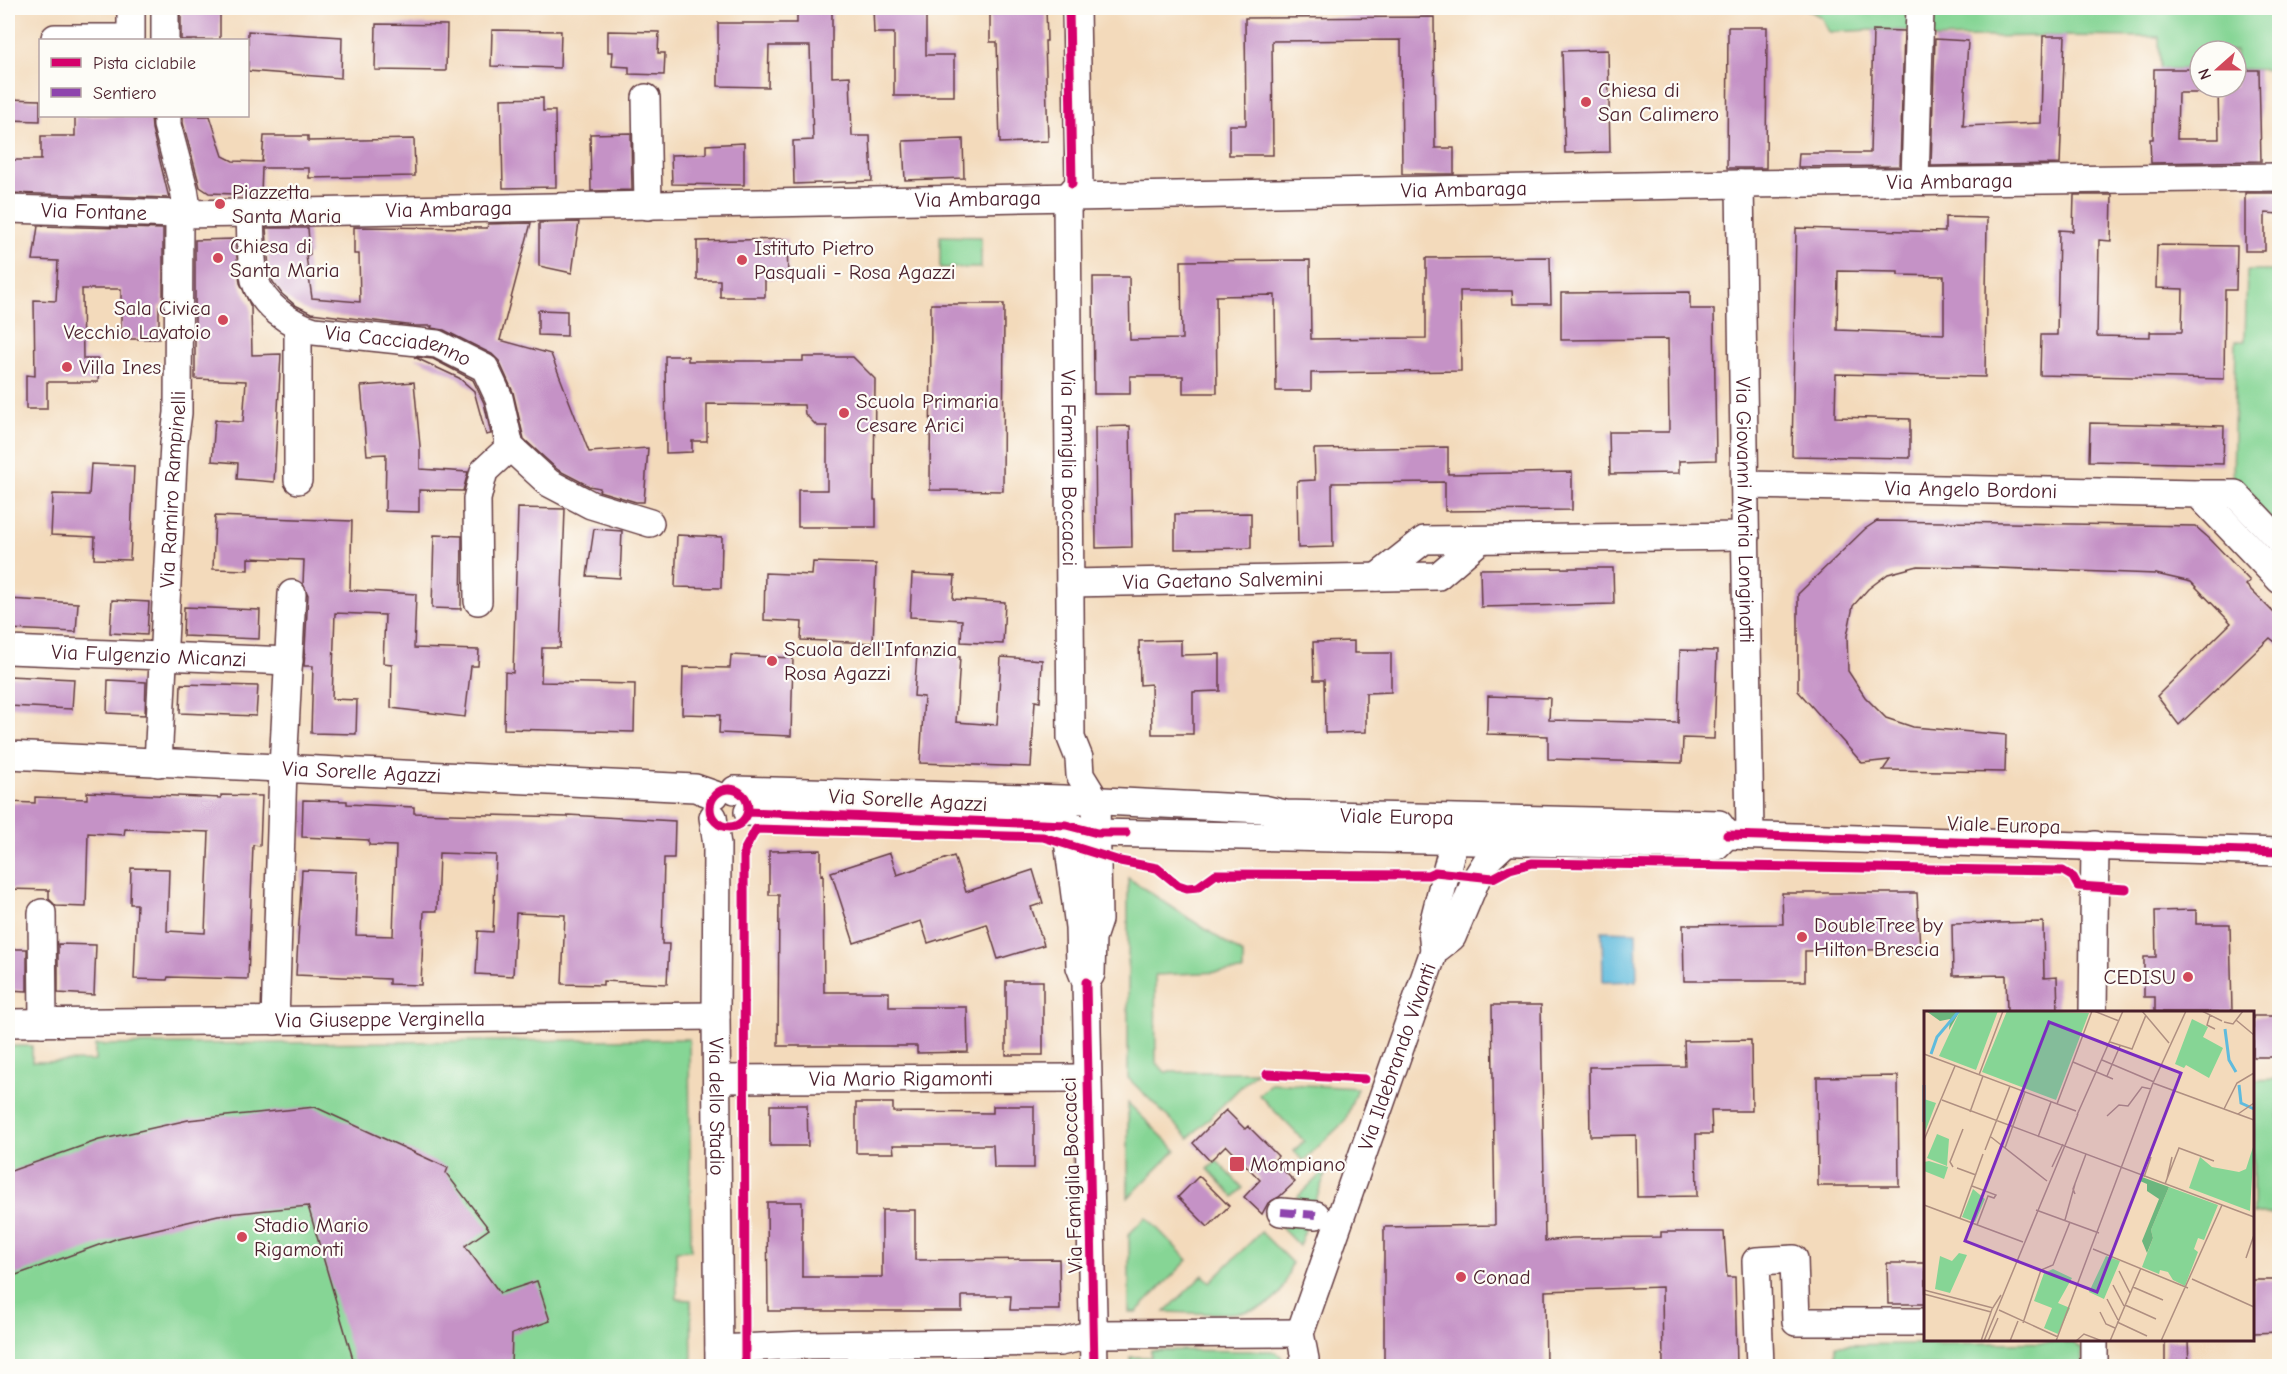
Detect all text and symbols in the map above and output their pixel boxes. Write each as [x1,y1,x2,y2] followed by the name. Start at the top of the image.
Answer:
[39,39,249,117] legend
[2188,39,2248,99] north arrow
[93,53,196,74] text: Pista ciclabile
[2195,66,2215,82] text: N
[1598,78,1719,126] place label: Chiesa di San Calimero
[93,83,157,104] text: Sentiero
[1579,95,1593,109] marker: Chiesa di San Calimero
[1886,168,2013,194] street label: Via Ambaraga
[1400,176,1527,203] street label: Via Ambaraga
[232,180,342,228] place label: Piazzetta Santa Maria
[914,186,1041,212] street label: Via Ambaraga
[385,196,512,222] street label: Via Ambaraga
[213,197,227,211] marker: Piazzetta Santa Maria
[41,198,147,225] street label: Via Fontane
[230,234,340,282] place label: Chiesa di Santa Maria
[754,236,956,284] place label: Istituto Pietro Pasquali - Rosa Agazzi
[211,251,225,265] marker: Chiesa di Santa Maria
[735,253,749,267] marker: Istituto Pietro Pasquali - Rosa Agazzi
[64,296,211,344] place label: Sala Civica Vecchio Lavatoio
[216,313,230,327] marker: Sala Civica Vecchio Lavatoio
[324,320,475,371] street label: Via Cacciadenno
[79,355,161,379] place label: Villa Ines
[60,360,74,374] marker: Villa Ines
[1056,370,1082,566] street label: Via Famiglia Boccacci
[1731,377,1759,643] street label: Via Giovanni Maria Longinotti
[856,389,999,437] place label: Scuola Primaria Cesare Arici
[155,391,190,589] street label: Via Ramiro Rampinelli
[837,406,851,420] marker: Scuola Primaria Cesare Arici
[1884,476,2058,503] street label: Via Angelo Bordoni
[1122,566,1324,594] street label: Via Gaetano Salvemini
[784,637,957,685] place label: Scuola dell'Infanzia Rosa Agazzi
[51,640,247,671] street label: Via Fulgenzio Micanzi
[765,654,779,668] marker: Scuola dell'Infanzia Rosa Agazzi
[282,756,442,788] street label: Via Sorelle Agazzi
[828,784,988,816] street label: Via Sorelle Agazzi
[1340,803,1454,830] street label: Viale Europa
[1947,811,2061,839] street label: Viale Europa
[1814,913,1943,961] place label: DoubleTree by Hilton Brescia
[1795,930,1809,944] marker: DoubleTree by Hilton Brescia
[1353,960,1441,1154] street label: Via Ildebrando Vivanti
[2104,965,2176,989] place label: CEDISU
[2181,970,2195,984] marker: CEDISU
[275,1006,485,1032] street label: Via Giuseppe Verginella
[1924,1011,2254,1341] inset map
[704,1038,729,1176] street label: Via dello Stadio
[809,1066,993,1091] street label: Via Mario Rigamonti
[1057,1076,1087,1274] street label: Via Famiglia Boccacci
[1250,1152,1346,1176] place label: Mompiano
[1228,1155,1246,1173] marker: Mompiano
[254,1213,369,1261] place label: Stadio Mario Rigamonti
[235,1230,249,1244] marker: Stadio Mario Rigamonti
[1473,1265,1531,1289] place label: Conad
[1454,1270,1468,1284] marker: Conad

